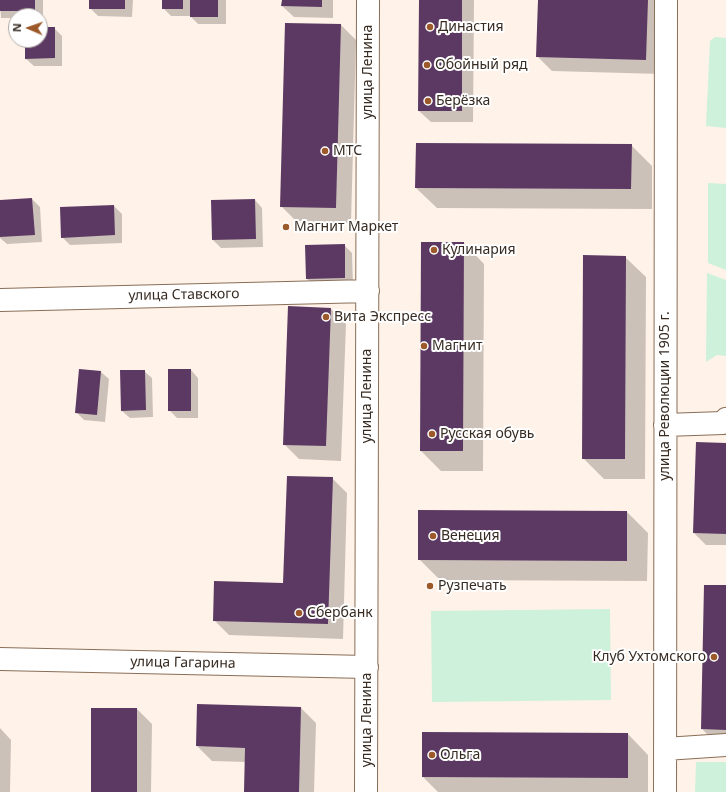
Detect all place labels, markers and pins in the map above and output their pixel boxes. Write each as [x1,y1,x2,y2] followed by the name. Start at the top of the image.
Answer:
[438,19,503,35] place label: Династия
[425,22,435,32] marker: Династия
[435,57,528,73] place label: Обойный ряд
[422,60,432,70] marker: Обойный ряд
[436,93,490,109] place label: Берёзка
[423,96,433,106] marker: Берёзка
[333,143,362,159] place label: МТС
[320,146,330,156] marker: МТС
[294,219,398,235] place label: Магнит Маркет
[281,222,291,232] marker: Магнит Маркет
[442,242,516,258] place label: Кулинария
[429,245,439,255] marker: Кулинария
[334,309,431,325] place label: Вита Экспресс
[321,312,331,322] marker: Вита Экспресс
[432,338,482,354] place label: Магнит
[419,341,429,351] marker: Магнит
[440,426,534,442] place label: Русская обувь
[427,429,437,439] marker: Русская обувь
[441,528,499,544] place label: Венеция
[428,531,438,541] marker: Венеция
[438,578,507,594] place label: Рузпечать
[425,581,435,591] marker: Рузпечать
[307,605,373,621] place label: Сбербанк
[294,608,304,618] marker: Сбербанк
[592,649,706,665] place label: Клуб Ухтомского
[709,652,719,662] marker: Клуб Ухтомского
[440,747,480,763] place label: Ольга
[427,750,437,760] marker: Ольга

